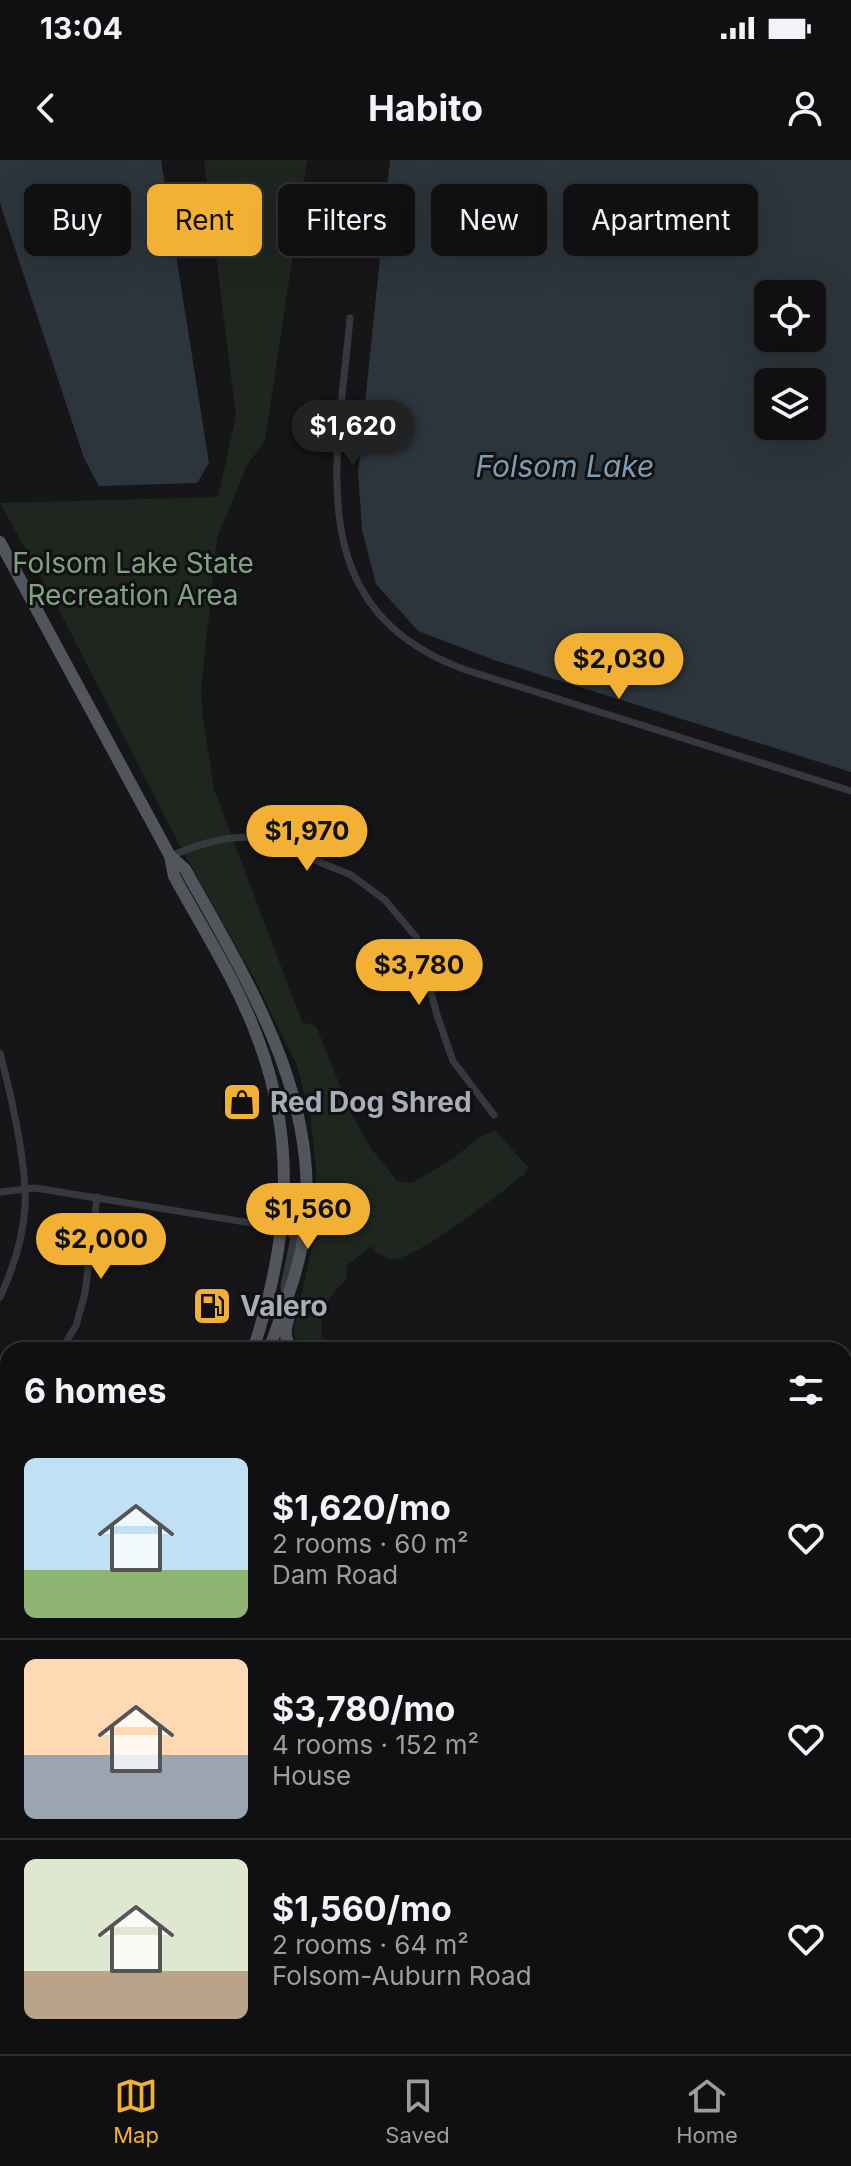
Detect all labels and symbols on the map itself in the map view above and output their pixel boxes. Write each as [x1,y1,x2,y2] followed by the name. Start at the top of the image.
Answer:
[288,400,418,468] pin: $1,620
[476,448,654,484] water label: Folsom Lake
[12,546,254,612] park label: Folsom Lake State Recreation Area
[554,633,684,701] pin: $2,030
[242,805,372,873] pin: $1,970
[354,939,484,1007] pin: $3,780
[221,1081,263,1123] shop icon: Red Dog Shred
[270,1085,472,1119] place label: Red Dog Shred
[243,1183,373,1251] pin: $1,560
[36,1213,166,1281] pin: $2,000
[191,1285,233,1327] fuel station icon: Valero
[240,1289,328,1323] place label: Valero

